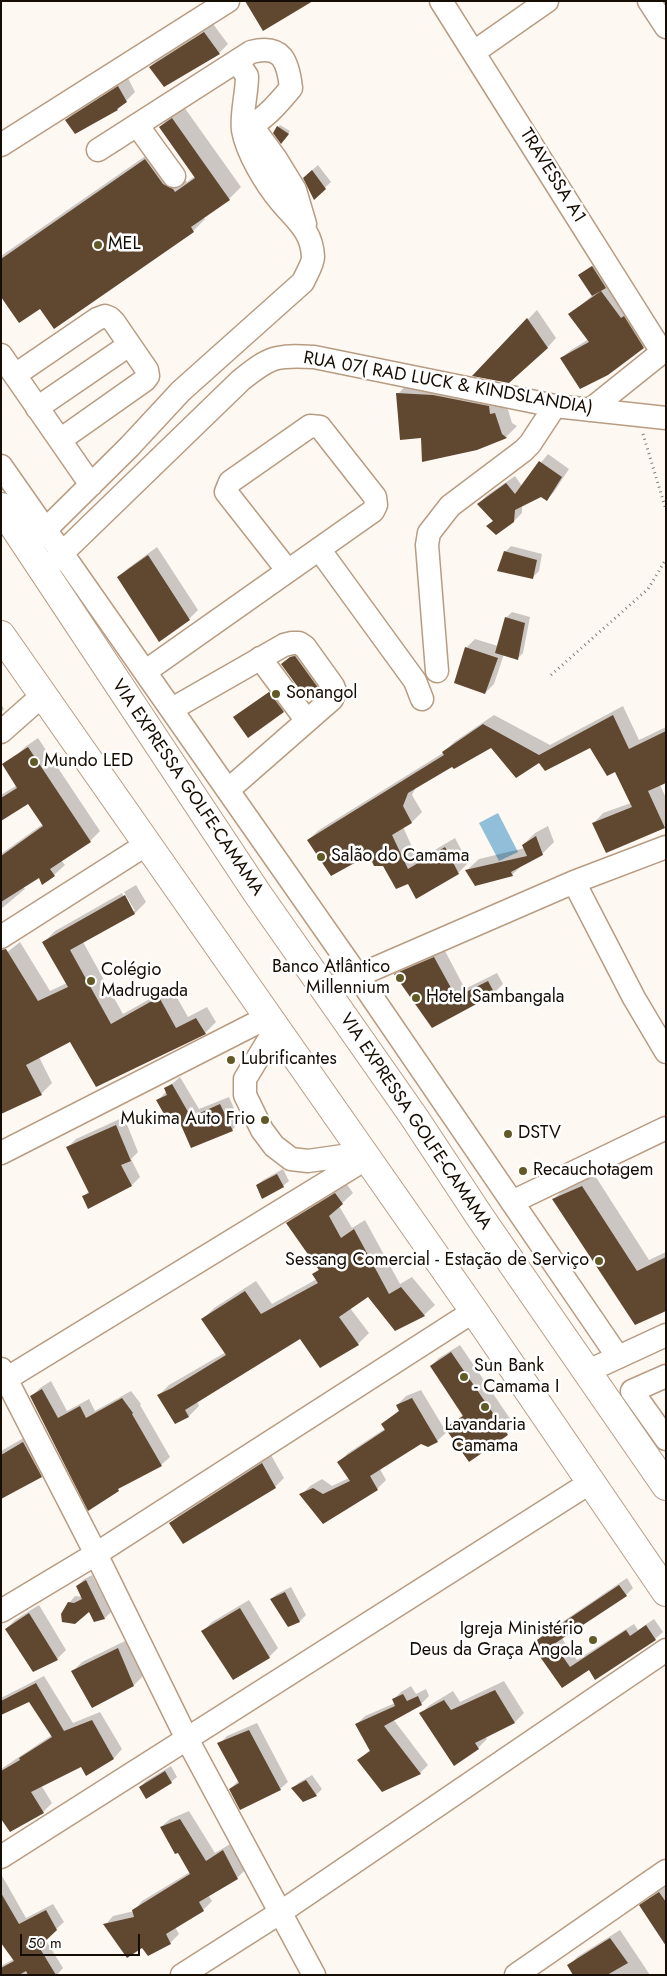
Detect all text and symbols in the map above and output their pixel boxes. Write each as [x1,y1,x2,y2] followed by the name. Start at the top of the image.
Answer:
[514,125,590,227] street label: TRAVESSA A1
[108,234,141,256] place label: MEL
[92,239,104,251] marker: MEL
[302,348,594,420] street label: RUA 07( RAD LUCK & KINDSLANDIA)
[106,676,268,900] street label: VIA EXPRESSA GOLFE-CAMAMA
[286,683,357,705] place label: Sonangol
[270,688,282,700] marker: Sonangol
[44,751,133,773] place label: Mundo LED
[28,756,40,768] marker: Mundo LED
[331,846,469,868] place label: Salão do Camama
[315,851,327,863] marker: Salão do Camama
[272,957,390,1000] place label: Banco Atlântico Millennium
[101,960,188,1002] place label: Colégio Madrugada
[394,972,406,984] marker: Banco Atlântico Millennium
[85,975,97,987] marker: Colégio Madrugada
[426,987,564,1009] place label: Hotel Sambangala
[410,992,422,1004] marker: Hotel Sambangala
[334,1010,496,1234] street label: VIA EXPRESSA GOLFE-CAMAMA
[241,1049,337,1071] place label: Lubrificantes
[225,1054,237,1066] marker: Lubrificantes
[120,1109,255,1131] place label: Mukima Auto Frio
[259,1114,271,1126] marker: Mukima Auto Frio
[518,1123,561,1145] place label: DSTV
[502,1128,514,1140] marker: DSTV
[533,1160,653,1182] place label: Recauchotagem
[517,1165,529,1177] marker: Recauchotagem
[285,1250,589,1272] place label: Sessang Comercial - Estação de Serviço
[593,1255,605,1267] marker: Sessang Comercial - Estação de Serviço
[474,1356,559,1398] place label: Sun Bank - Camama I
[458,1371,470,1383] marker: Sun Bank - Camama I
[479,1401,491,1413] marker: Lavandaria Camama
[444,1415,526,1458] place label: Lavandaria Camama
[409,1619,583,1662] place label: Igreja Ministério Deus da Graça Angola
[587,1634,599,1646] marker: Igreja Ministério Deus da Graça Angola
[22,1924,142,1956] scale bar
[28,1932,62,1954] text: 50 m

